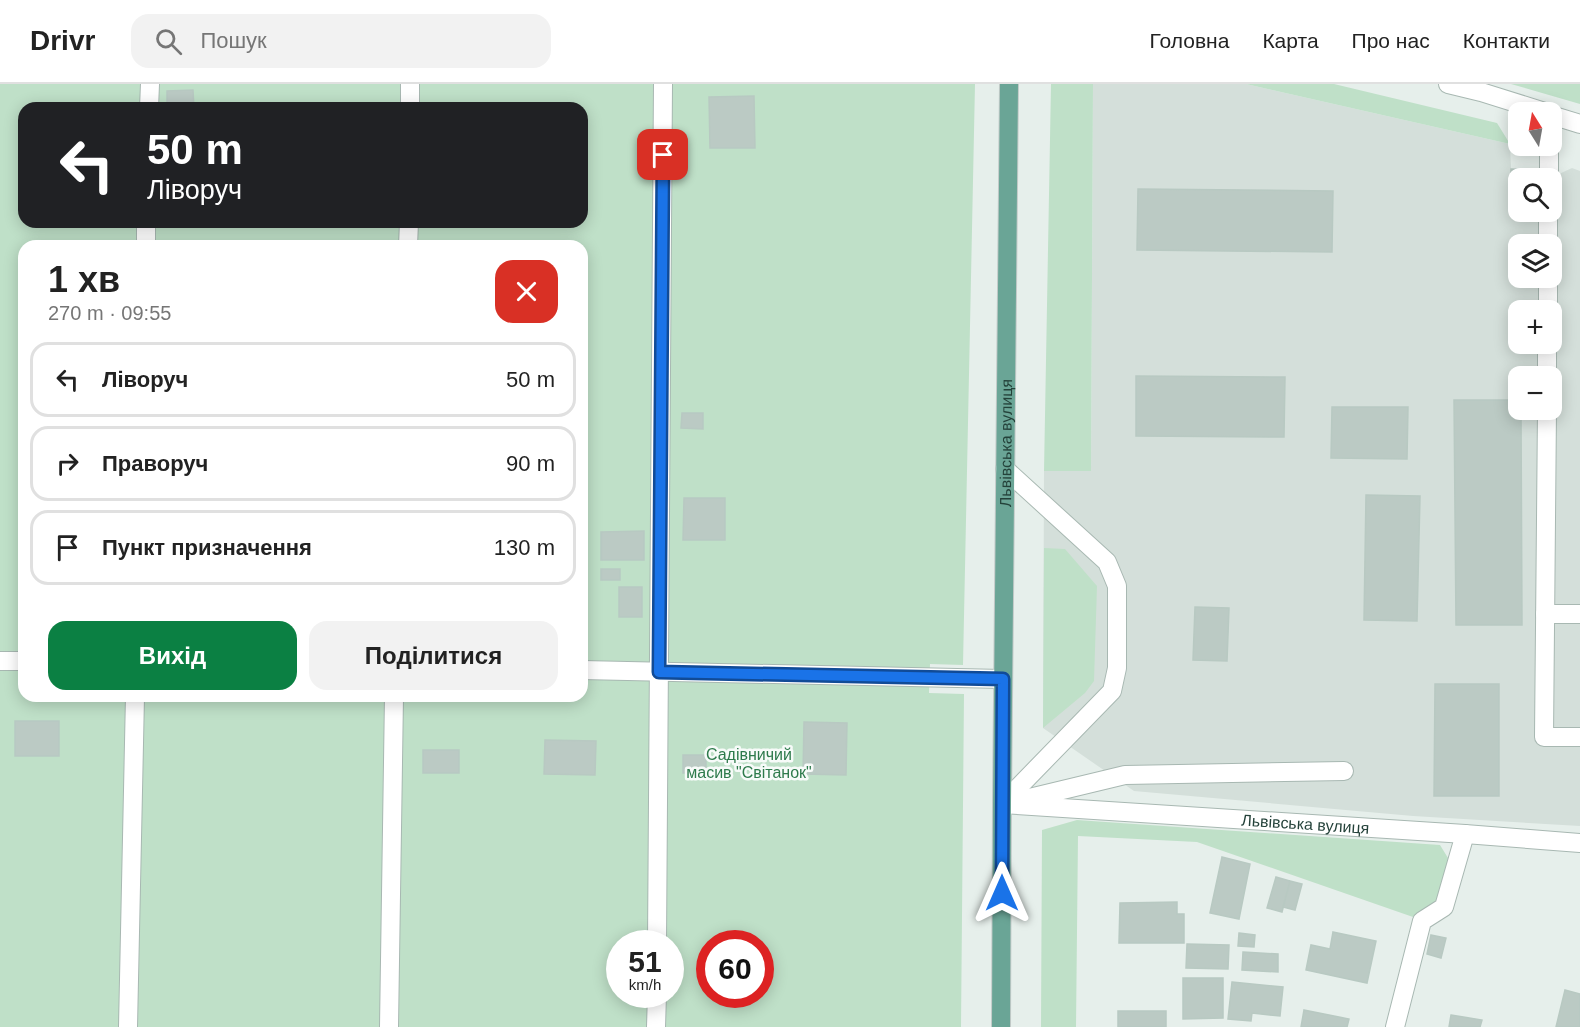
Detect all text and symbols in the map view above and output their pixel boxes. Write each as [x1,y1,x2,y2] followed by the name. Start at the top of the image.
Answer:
[131,14,551,68] search box
[30,25,95,56] text: Drivr
[152,25,185,58] icon: search
[200,28,267,53] text: Пошук
[1150,29,1229,52] text: Головна
[1262,29,1319,52] text: Карта
[1352,29,1430,52] text: Про нас
[1463,29,1550,52] text: Контакти
[1508,102,1562,156] north arrow
[1508,102,1562,420] map controls
[48,126,126,204] icon: left
[147,126,243,173] text: 50 m
[637,129,688,180] pin
[646,138,679,171] icon: arrive
[1508,168,1562,222] button: search
[147,175,242,205] text: Ліворуч
[1508,234,1562,288] button: layers
[48,259,120,300] text: 1 хв
[495,260,558,323] button: close
[1508,300,1562,354] button: +
[48,302,171,324] text: 270 m · 09:55
[51,363,84,396] icon: left
[1508,366,1562,420] button: −
[102,367,188,392] text: Ліворуч
[506,367,555,392] text: 50 m
[996,379,1015,507] street label: Львівська вулиця
[51,447,84,480] icon: right
[102,451,208,476] text: Праворуч
[506,451,555,476] text: 90 m
[51,531,84,564] icon: arrive
[102,535,312,560] text: Пункт призначення
[494,535,555,560] text: 130 m
[48,621,297,690] button: Вихід
[309,621,558,690] button: Поділитися
[686,746,812,781] park label: Садівничий масив "Світанок"
[1241,811,1370,836] street label: Львівська вулиця
[970,861,1034,925] position arrow
[696,930,774,1008] speed limit sign: 60
[628,945,662,978] text: 51
[629,976,661,993] text: km/h

